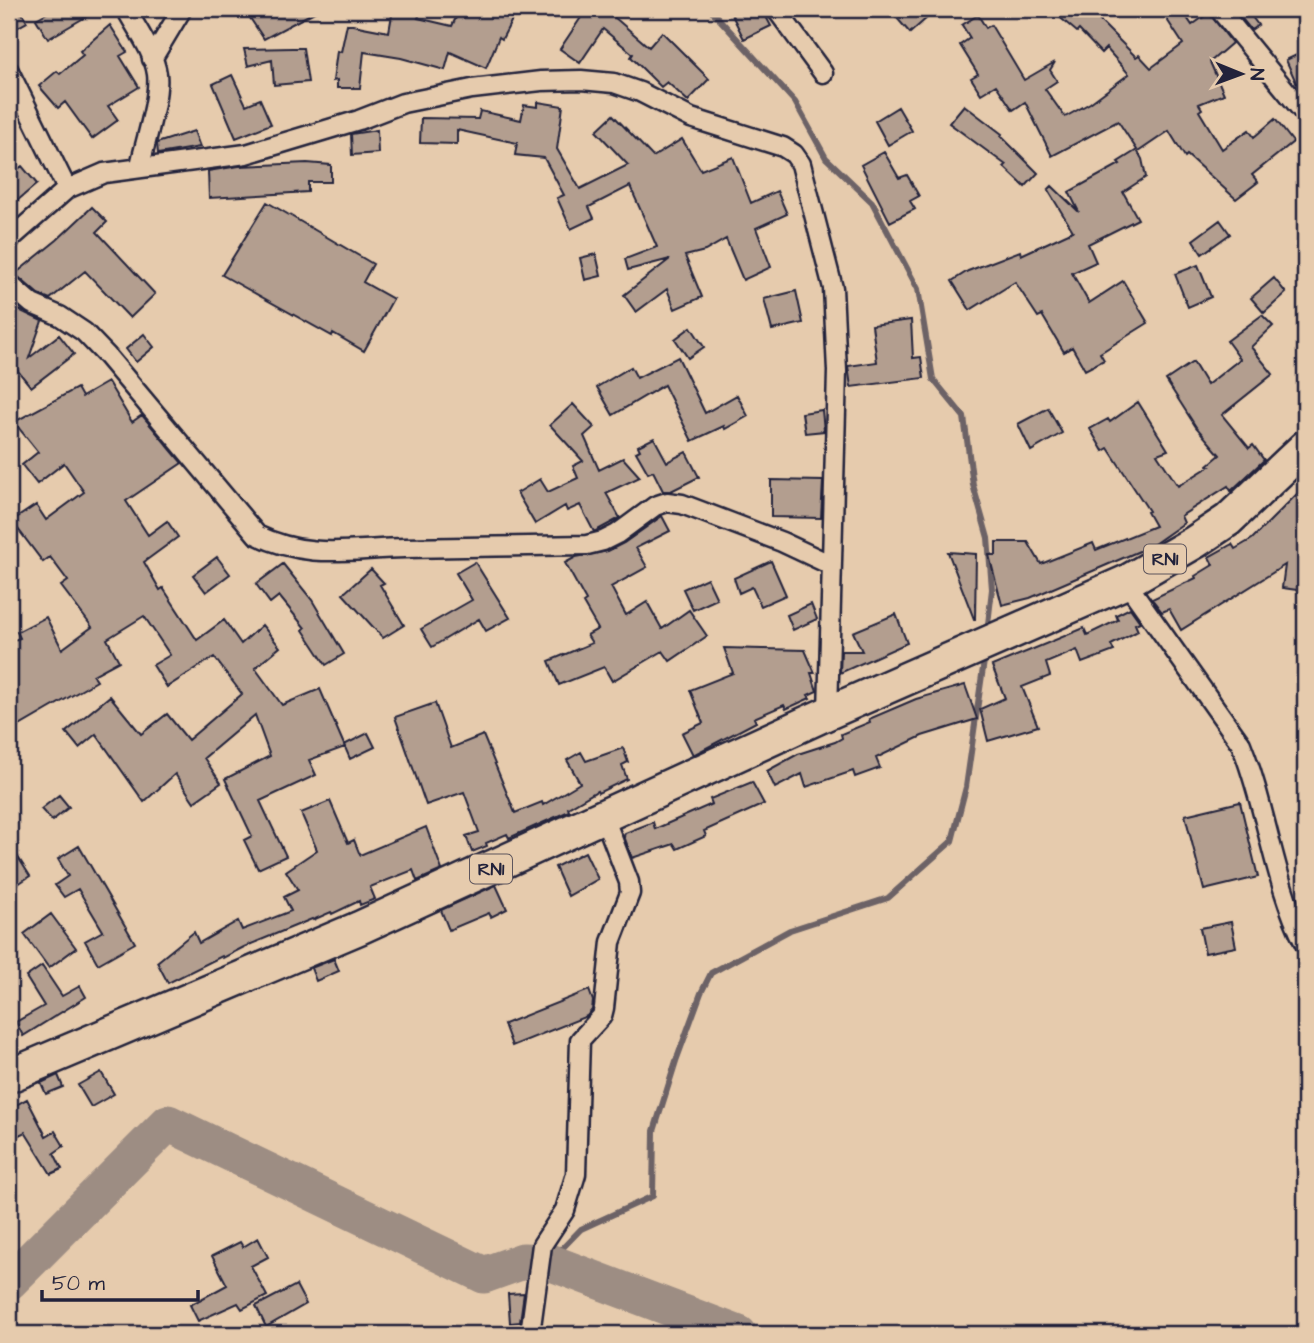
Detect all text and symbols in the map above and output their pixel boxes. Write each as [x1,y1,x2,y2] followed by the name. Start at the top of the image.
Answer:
[1206,38,1276,108] north arrow
[1243,68,1270,81] text: N
[1144,544,1186,574] road number: RN1
[470,854,512,884] road number: RN1
[42,1259,198,1303] scale bar
[52,1269,106,1298] text: 50 m

